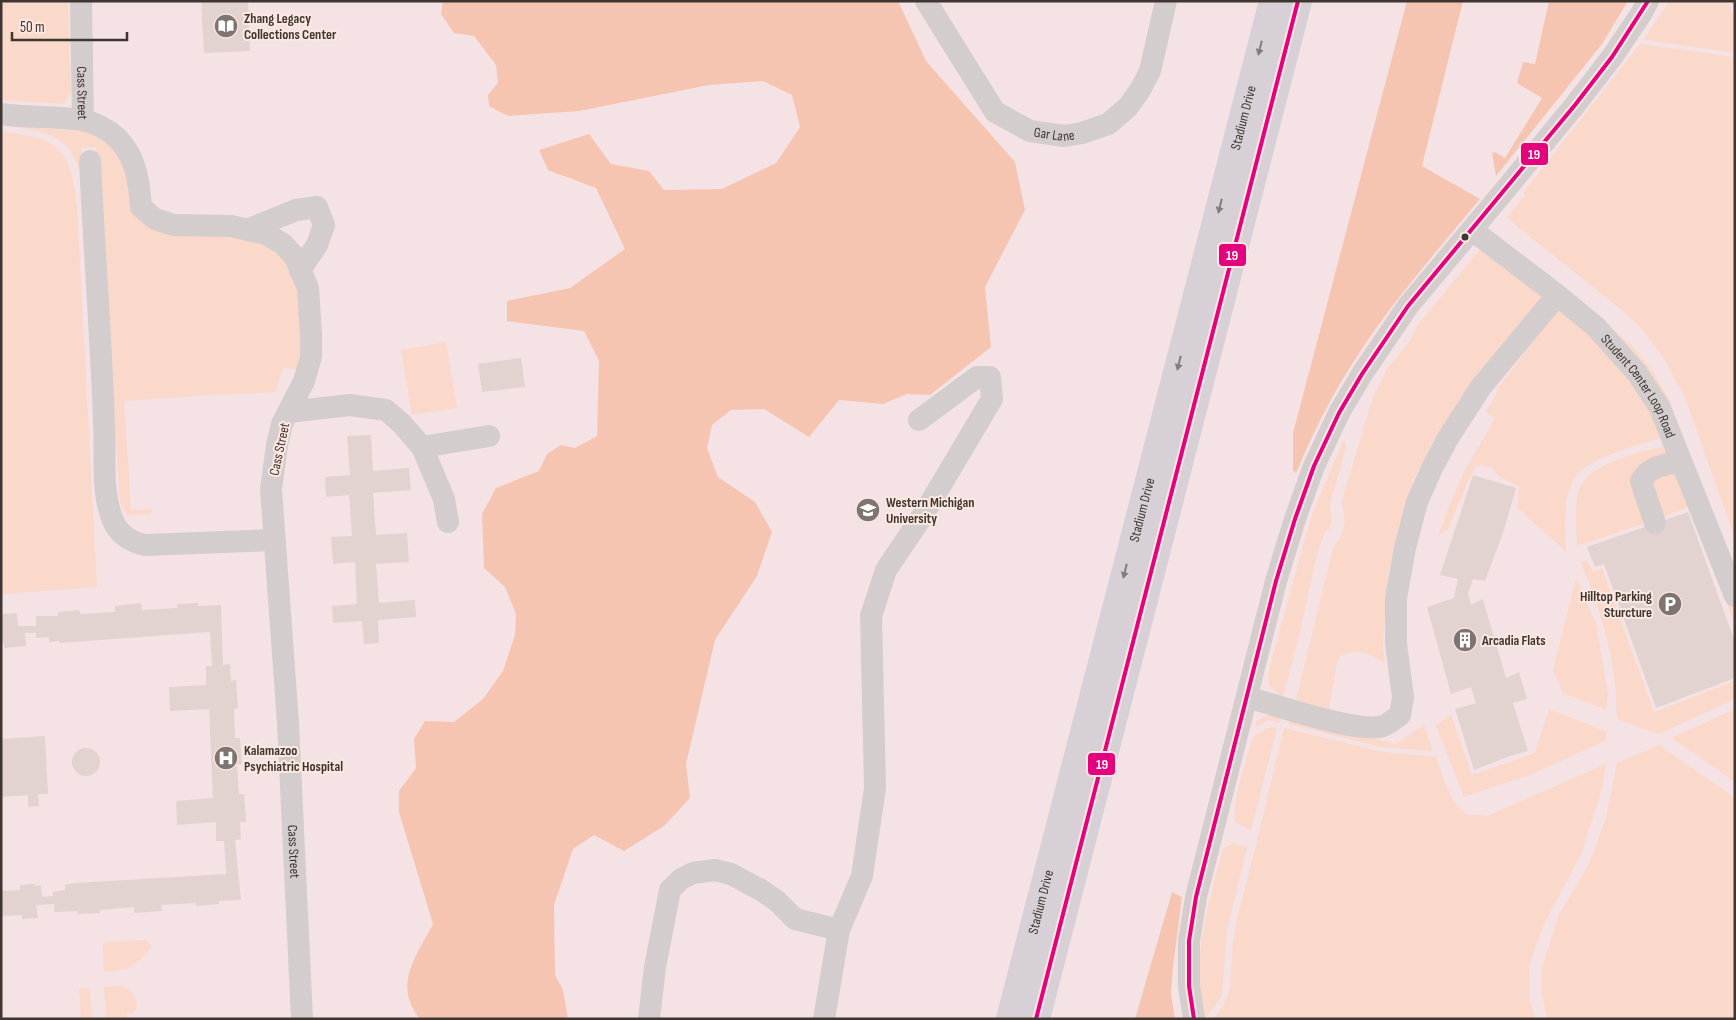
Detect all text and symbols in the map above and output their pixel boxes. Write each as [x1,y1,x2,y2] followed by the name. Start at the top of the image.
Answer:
[12,10,128,42] scale bar
[244,10,337,43] place label: Zhang Legacy Collections Center
[213,13,239,39] library icon: Zhang Legacy Collections Center
[20,18,45,37] text: 50 m
[1256,41,1264,56] one-way arrow
[73,66,91,120] street label: Cass Street
[1227,84,1260,152] street label: Stadium Drive
[1033,124,1076,145] street label: Gar Lane
[1520,142,1549,166] line badge: 19
[1528,146,1540,163] text: 19
[1216,198,1224,213] one-way arrow
[1460,232,1470,242] unlabelled marker
[1218,243,1247,267] line badge: 19
[1226,247,1238,264] text: 19
[1597,331,1679,441] street label: Student Center Loop Road
[1175,356,1183,371] one-way arrow
[266,421,293,477] street label: Cass Street
[1126,476,1158,544] street label: Stadium Drive
[886,494,974,527] place label: Western Michigan University
[855,497,881,523] school or university icon: Western Michigan University
[1121,564,1129,579] one-way arrow
[1580,588,1652,621] place label: Hilltop Parking Sturcture
[1657,591,1683,617] parking icon: Hilltop Parking Sturcture
[1452,627,1478,653] building icon: Arcadia Flats
[1481,632,1546,649] place label: Arcadia Flats
[244,742,343,775] place label: Kalamazoo Psychiatric Hospital
[213,745,239,771] hospital icon: Kalamazoo Psychiatric Hospital
[1087,752,1116,776] line badge: 19
[1096,756,1108,773] text: 19
[284,824,303,879] street label: Cass Street
[1024,868,1057,936] street label: Stadium Drive

